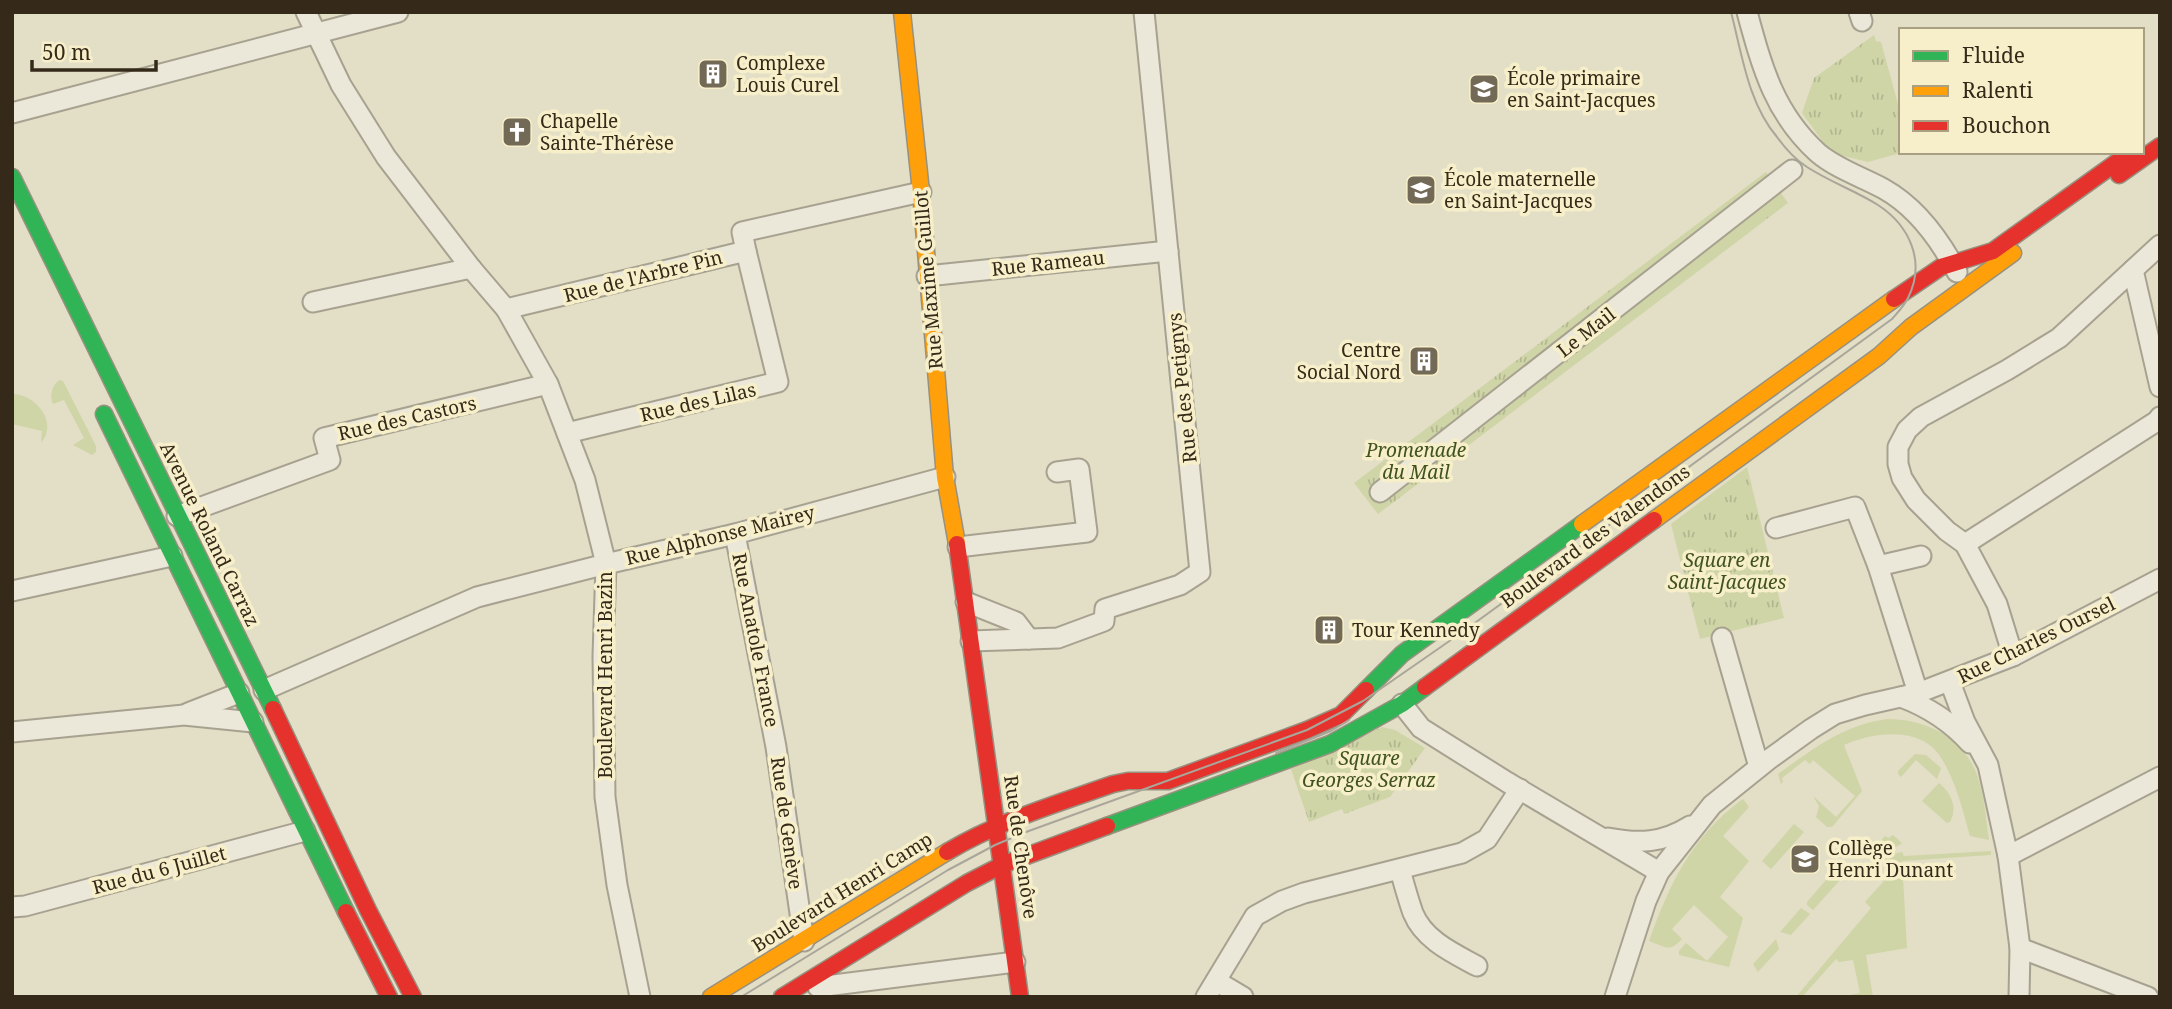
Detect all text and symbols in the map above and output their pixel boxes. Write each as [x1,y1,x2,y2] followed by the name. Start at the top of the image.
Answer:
[32,28,156,72] scale bar
[1899,28,2144,154] legend
[42,38,91,66] text: 50 m
[1962,41,2025,69] text: Fluide
[736,50,839,98] place label: Complexe Louis Curel
[696,57,730,91] building icon: Complexe Louis Curel
[1507,65,1656,113] place label: École primaire en Saint-Jacques
[1467,72,1501,106] school or university icon: École primaire en Saint-Jacques
[1962,76,2033,104] text: Ralenti
[540,108,674,156] place label: Chapelle Sainte-Thérèse
[1962,111,2051,139] text: Bouchon
[500,115,534,149] church icon: Chapelle Sainte-Thérèse
[1444,166,1596,214] place label: École maternelle en Saint-Jacques
[1404,173,1438,207] school or university icon: École maternelle en Saint-Jacques
[907,189,949,371] street label: Rue Maxime Guillot
[561,244,725,308] street label: Rue de l'Arbre Pin
[990,244,1106,282] street label: Rue Rameau
[1551,301,1621,363] street label: Le Mail
[1161,312,1203,464] street label: Rue des Petignys
[1297,337,1401,385] place label: Centre Social Nord
[1407,344,1441,378] building icon: Centre Social Nord
[638,376,758,428] street label: Rue des Lilas
[335,389,479,447] street label: Rue des Castors
[1365,437,1466,485] park label: Promenade du Mail
[154,438,266,630] street label: Avenue Roland Carraz
[1495,458,1695,614] street label: Boulevard des Valendons
[623,499,818,571] street label: Rue Alphonse Mairey
[1668,547,1786,595] park label: Square en Saint-Jacques
[726,551,786,729] street label: Rue Anatole France
[592,571,618,779] street label: Boulevard Henri Bazin
[1953,590,2119,689] street label: Rue Charles Oursel
[1312,613,1346,647] building icon: Tour Kennedy
[1352,617,1480,643] place label: Tour Kennedy
[1302,745,1436,793] park label: Square Georges Serraz
[765,755,809,891] street label: Rue de Genève
[998,774,1044,920] street label: Rue de Chenôve
[747,826,937,958] street label: Boulevard Henri Camp
[1828,835,1954,883] place label: Collège Henri Dunant
[89,840,229,900] street label: Rue du 6 Juillet
[1788,842,1822,876] school or university icon: Collège Henri Dunant

